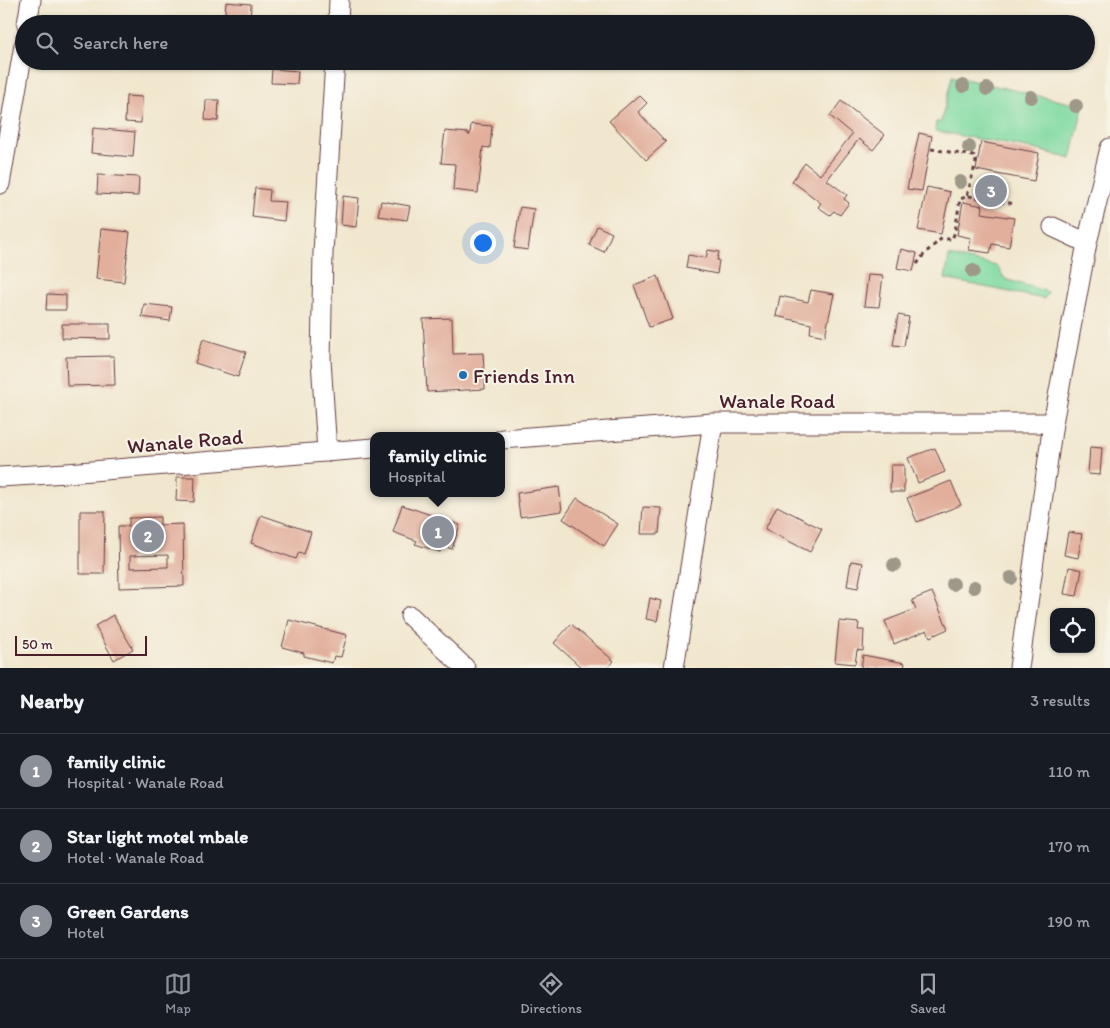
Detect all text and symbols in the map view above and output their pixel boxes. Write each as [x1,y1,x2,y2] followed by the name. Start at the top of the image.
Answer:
[15,15,1095,70] search box
[33,29,61,57] icon: search
[73,31,168,54] text: Search here
[975,172,1007,210] pin: 3
[470,230,496,256] your location
[473,363,575,388] place label: Friends Inn
[457,369,469,381] marker: Friends Inn
[719,388,836,413] street label: Wanale Road
[126,423,245,459] street label: Wanale Road
[370,432,505,497] popup
[388,444,487,467] text: family clinic
[388,467,445,486] text: Hospital
[422,513,454,551] pin: 1
[132,517,164,555] pin: 2
[1050,608,1095,653] map controls
[1050,608,1095,653] button: locate
[15,633,148,656] scale bar
[22,636,53,653] text: 50 m
[20,688,84,713] text: Nearby
[1030,691,1090,710] text: 3 results
[67,750,165,773] text: family clinic
[32,762,40,781] text: 1
[1048,762,1090,781] text: 110 m
[67,773,224,792] text: Hospital · Wanale Road
[67,825,248,848] text: Star light motel mbale
[32,837,40,856] text: 2
[1048,837,1090,856] text: 170 m
[67,848,204,867] text: Hotel · Wanale Road
[67,900,189,923] text: Green Gardens
[32,912,40,931] text: 3
[1047,912,1090,931] text: 190 m
[67,923,104,942] text: Hotel
[164,970,192,1017] tab: Map
[520,970,582,1017] tab: Directions
[910,970,946,1017] tab: Saved

